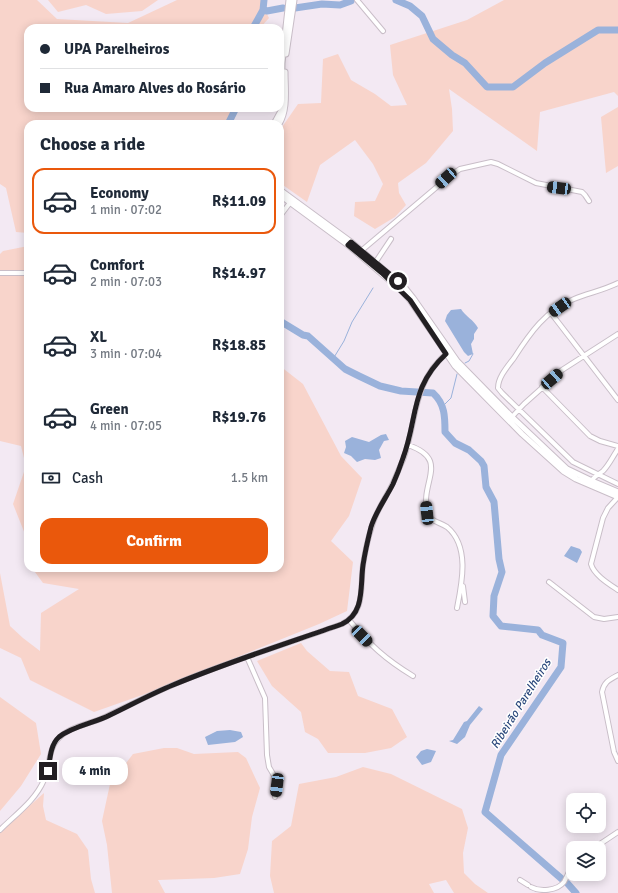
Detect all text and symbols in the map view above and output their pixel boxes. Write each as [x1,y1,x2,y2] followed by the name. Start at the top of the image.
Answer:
[64,40,169,58] text: UPA Parelheiros
[64,79,246,97] text: Rua Amaro Alves do Rosário
[40,133,145,155] text: Choose a ride
[433,166,459,190] car
[546,181,572,195] car
[42,183,78,219] icon: car
[90,184,149,202] text: Economy
[212,192,266,210] text: R$11.09
[90,202,162,218] text: 1 min · 07:02
[42,255,78,291] icon: car
[90,256,144,274] text: Comfort
[212,264,266,282] text: R$14.97
[389,272,407,290] route start
[90,274,162,290] text: 2 min · 07:03
[547,295,573,319] car
[42,327,78,363] icon: car
[90,328,107,346] text: XL
[212,336,266,354] text: R$18.85
[90,346,162,362] text: 3 min · 07:04
[539,367,565,391] car
[42,399,78,435] icon: car
[90,400,129,418] text: Green
[212,408,266,426] text: R$19.76
[90,418,162,434] text: 4 min · 07:05
[40,467,62,489] icon: cash
[72,469,103,487] text: Cash
[231,470,268,486] text: 1.5 km
[420,500,434,526] car
[40,518,268,564] button: Confirm
[349,623,375,649] car
[487,655,556,752] water label: Ribeirão Parelheiros
[62,757,128,785] callout: 4 min
[39,762,57,780] route end
[79,763,111,779] text: 4 min
[270,772,284,798] car
[566,793,606,881] map controls
[566,793,606,833] button: locate
[566,841,606,881] button: layers

